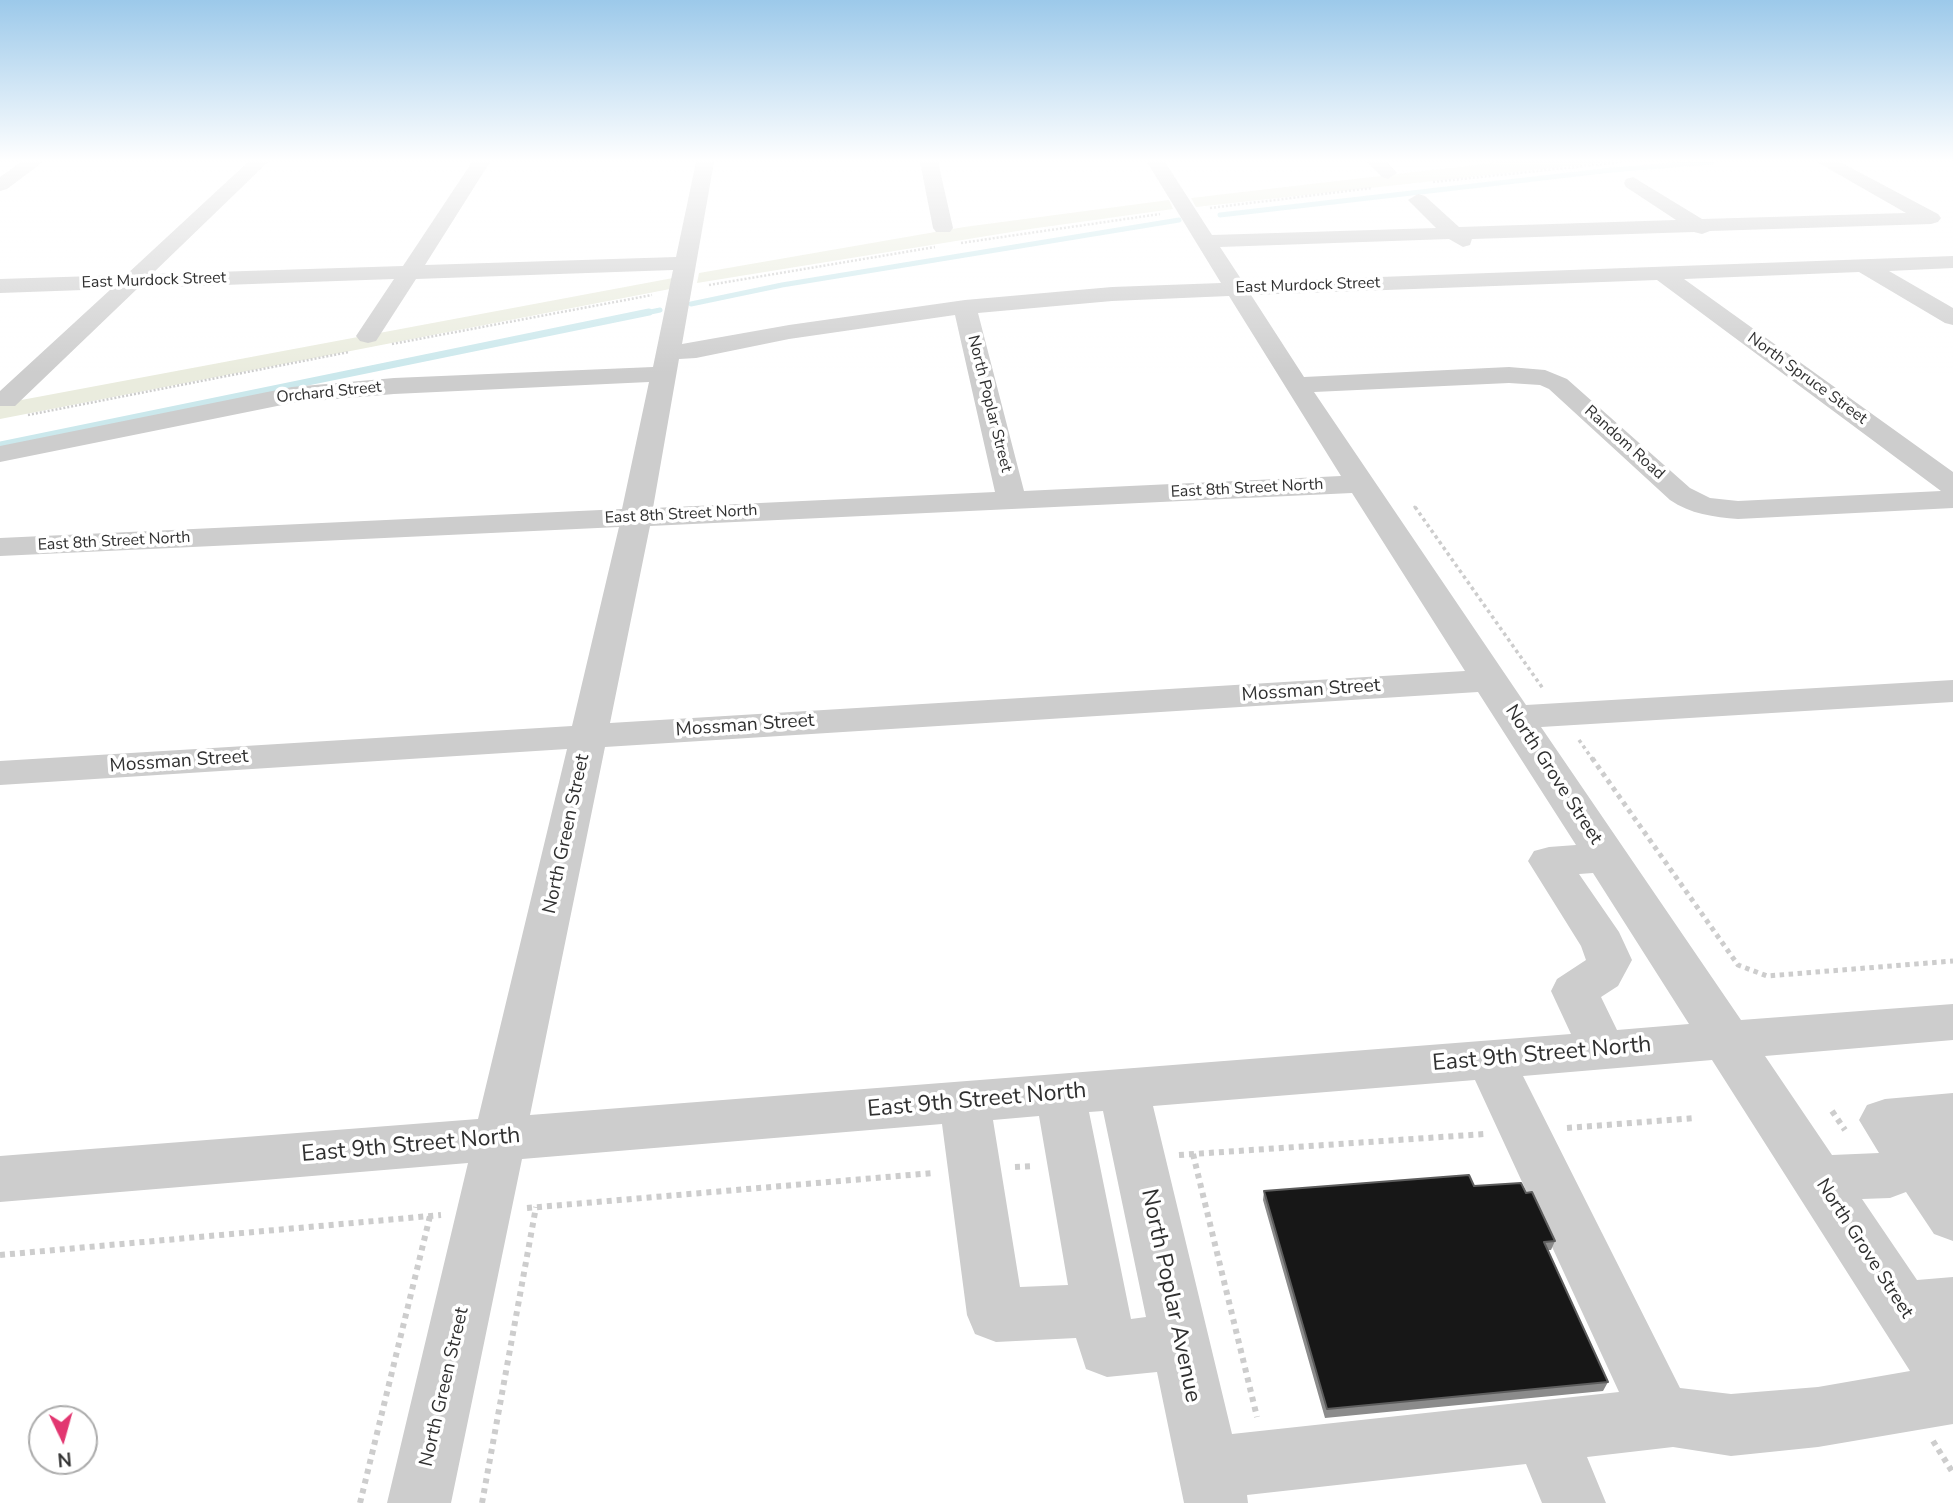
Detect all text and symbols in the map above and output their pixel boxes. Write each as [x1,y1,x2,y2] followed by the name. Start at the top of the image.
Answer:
[81,269,227,293] street label: East Murdock Street
[1235,274,1381,298] street label: East Murdock Street
[1743,329,1871,429] street label: North Spruce Street
[963,334,1015,474] street label: North Poplar Street
[275,378,383,408] street label: Orchard Street
[1580,402,1668,484] street label: Random Road
[1170,475,1324,503] street label: East 8th Street North
[604,501,758,529] street label: East 8th Street North
[37,528,191,556] street label: East 8th Street North
[1241,675,1381,707] street label: Mossman Street
[1499,701,1607,849] street label: North Grove Street
[675,710,815,742] street label: Mossman Street
[109,746,249,778] street label: Mossman Street
[539,752,595,916] street label: North Green Street
[1431,1032,1653,1078] street label: East 9th Street North
[866,1078,1088,1124] street label: East 9th Street North
[300,1123,522,1169] street label: East 9th Street North
[1810,1175,1918,1323] street label: North Grove Street
[1134,1187,1206,1405] street label: North Poplar Avenue
[416,1305,474,1469] street label: North Green Street
[28,1405,98,1475] north arrow
[56,1445,73,1472] text: N

